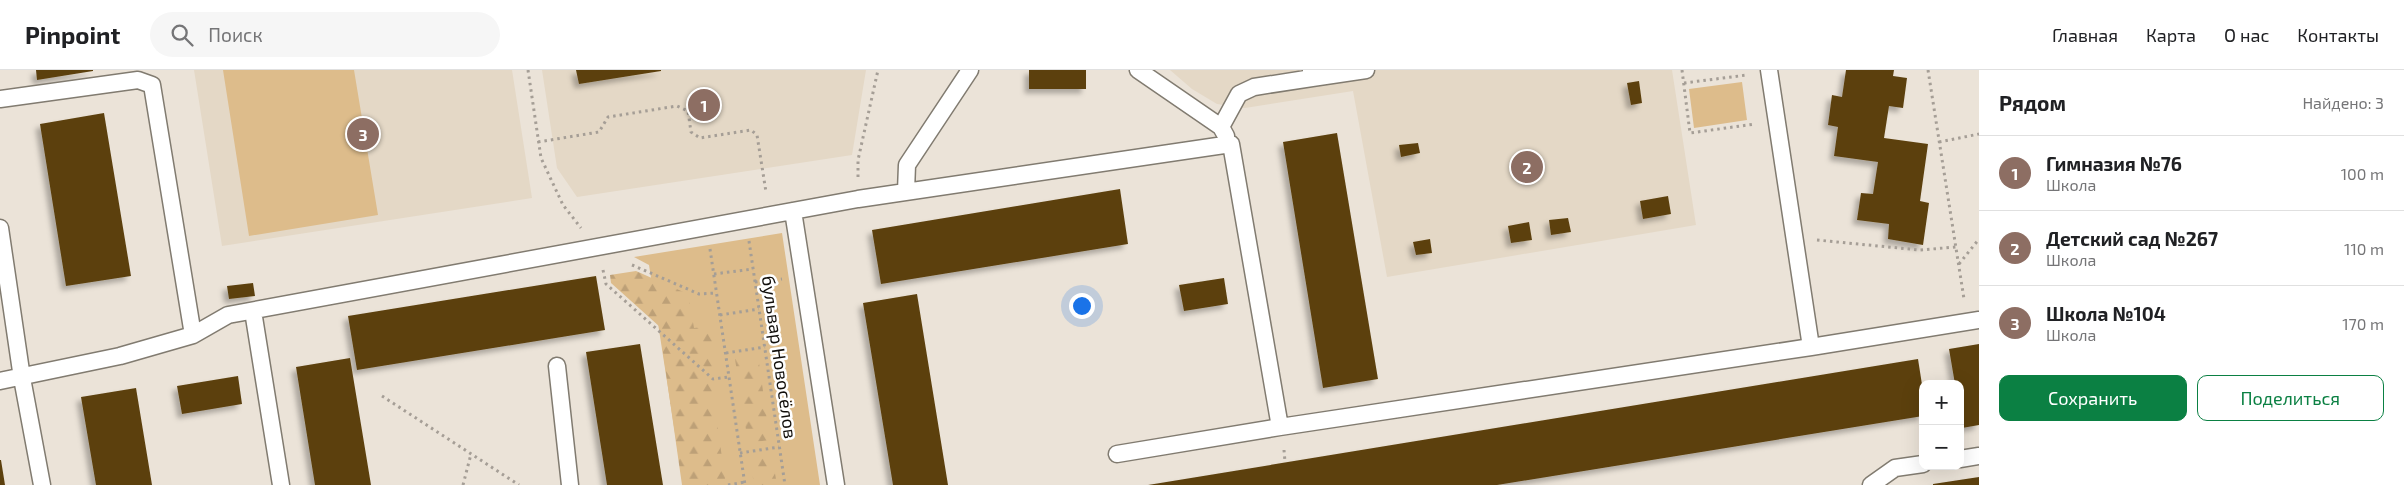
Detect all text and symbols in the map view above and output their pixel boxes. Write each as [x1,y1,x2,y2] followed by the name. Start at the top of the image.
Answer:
[150,12,500,57] search box
[25,20,120,49] text: Pinpoint
[168,21,196,49] icon: search
[208,23,263,46] text: Поиск
[2052,24,2118,46] text: Главная
[2146,24,2196,46] text: Карта
[2224,24,2269,46] text: О нас
[2297,24,2379,46] text: Контакты
[688,86,720,124] pin: 1
[1999,90,2066,115] text: Рядом
[2302,93,2384,112] text: Найдено: 3
[347,115,379,153] pin: 3
[1511,148,1543,186] pin: 2
[2046,152,2182,175] text: Гимназия №76
[2012,164,2018,183] text: 1
[2341,164,2384,183] text: 100 m
[2046,175,2096,194] text: Школа
[2046,227,2218,250] text: Детский сад №267
[2010,239,2020,258] text: 2
[2344,239,2384,258] text: 110 m
[2046,250,2096,269] text: Школа
[758,274,802,440] street label: бульвар Новосёлов
[1069,293,1095,319] your location
[2046,302,2166,325] text: Школа №104
[2010,314,2020,333] text: 3
[2342,314,2384,333] text: 170 m
[2046,325,2096,344] text: Школа
[1999,375,2187,421] button: Сохранить
[2197,375,2384,421] button: Поделиться
[1919,380,1964,470] map controls
[1919,380,1964,425] button: +
[1919,425,1964,470] button: −

